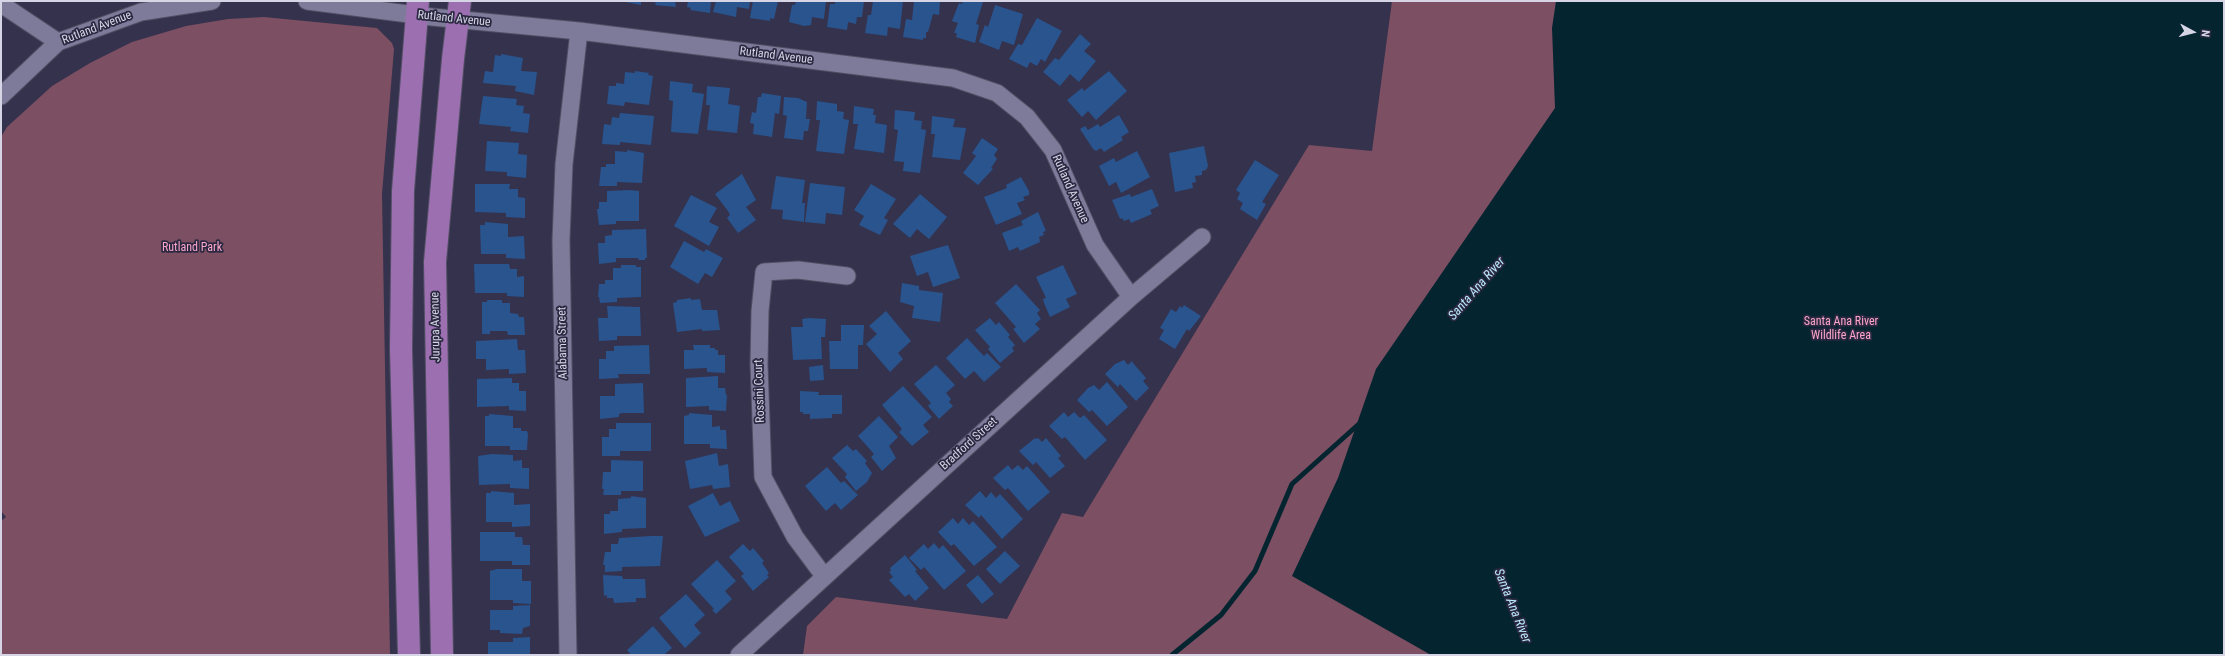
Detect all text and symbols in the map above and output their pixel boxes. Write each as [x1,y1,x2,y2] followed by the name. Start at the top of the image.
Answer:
[60,8,134,48] street label: Rutland Avenue
[417,8,491,30] street label: Rutland Avenue
[2173,12,2213,52] north arrow
[2199,29,2212,38] text: N
[739,44,813,68] street label: Rutland Avenue
[1049,153,1091,225] street label: Rutland Avenue
[162,241,222,255] park label: Rutland Park
[1445,254,1509,324] water label: Santa Ana River
[428,292,444,362] street label: Jurupa Avenue
[555,307,571,379] street label: Alabama Street
[1804,315,1878,343] park label: Santa Ana River Wildlife Area
[752,359,768,423] street label: Rossini Court
[937,415,1001,473] street label: Bradford Street
[1490,567,1534,645] water label: Santa Ana River

